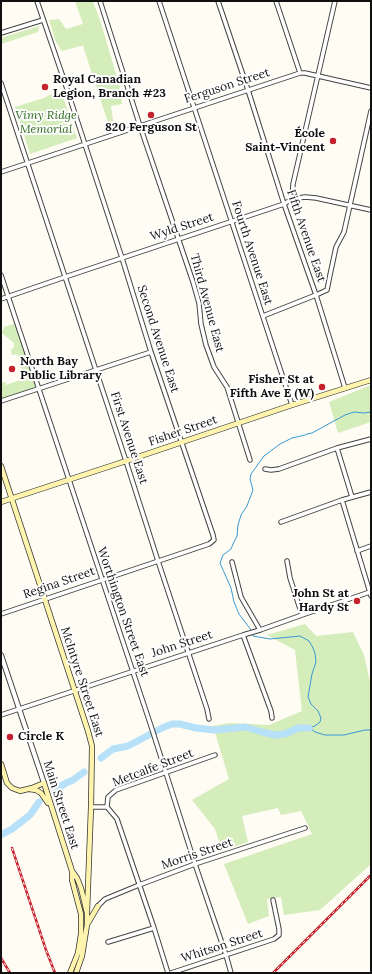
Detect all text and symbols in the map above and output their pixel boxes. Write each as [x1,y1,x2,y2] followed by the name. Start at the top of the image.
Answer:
[183,65,271,107] street label: Ferguson Street
[53,73,166,101] place label: Royal Canadian Legion, Branch #23
[40,82,50,92] marker: Royal Canadian Legion, Branch #23
[15,109,77,137] park label: Vimy Ridge Memorial
[146,110,156,120] marker: 820 Ferguson St
[105,121,197,135] place label: 820 Ferguson St
[245,127,325,155] place label: École Saint-Vincent
[328,136,338,146] marker: École Saint-Vincent
[283,188,329,284] street label: Fifth Avenue East
[228,199,276,307] street label: Fourth Avenue East
[149,210,215,244] street label: Wyld Street
[187,252,227,354] street label: Third Avenue East
[134,284,182,394] street label: Second Avenue East
[20,355,102,383] place label: North Bay Public Library
[7,364,17,374] marker: North Bay Public Library
[230,373,314,401] place label: Fisher St at Fifth Ave E (W)
[317,382,327,392] marker: Fisher St at Fifth Ave E (W)
[107,390,151,486] street label: First Avenue East
[147,413,219,449] street label: Fisher Street
[94,545,152,679] street label: Worthington Street East
[21,564,97,602] street label: Regina Street
[293,587,349,615] place label: John St at Hardy St
[352,596,362,606] marker: John St at Hardy St
[57,625,107,739] street label: McIntyre Street East
[150,627,214,661] street label: John Street
[18,730,64,744] place label: Circle K
[5,732,15,742] marker: Circle K
[111,746,195,790] street label: Metcalfe Street
[40,759,82,851] street label: Main Street East
[159,835,235,873] street label: Morris Street
[180,926,264,966] street label: Whitson Street

